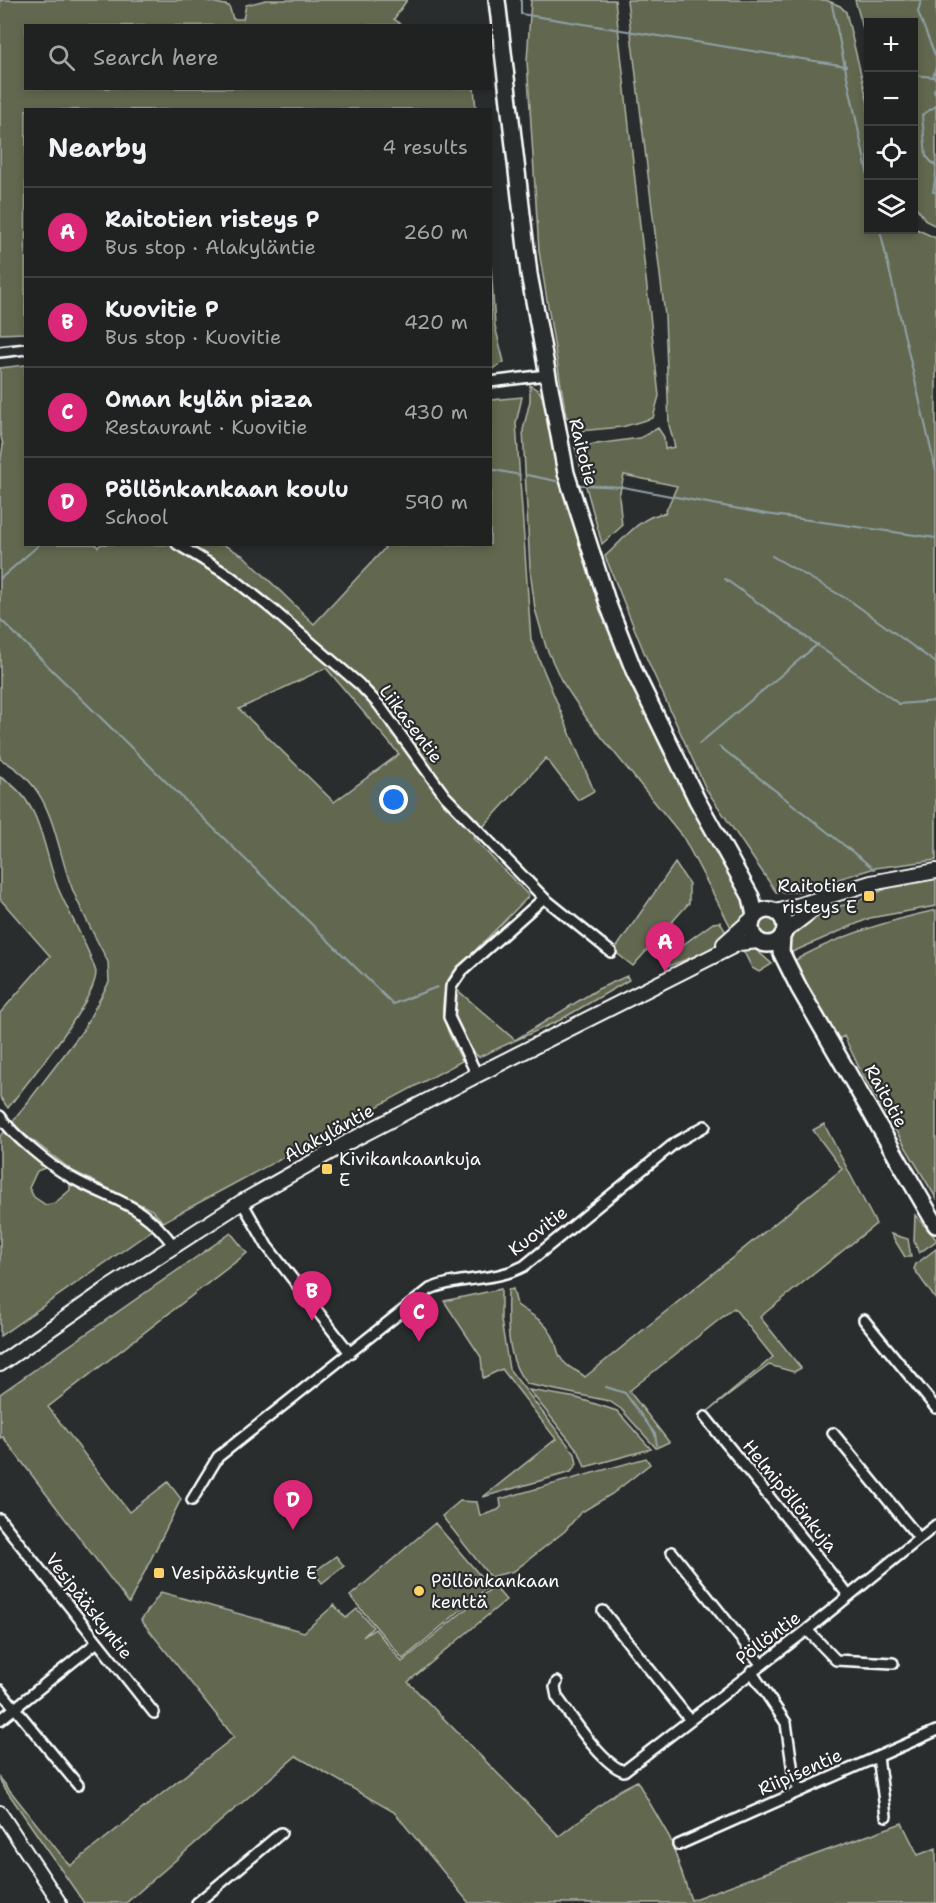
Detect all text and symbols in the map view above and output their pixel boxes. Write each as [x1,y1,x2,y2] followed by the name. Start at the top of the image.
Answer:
[864,18,918,234] map controls
[864,18,918,72] button: +
[24,24,492,90] search box
[45,41,78,74] icon: search
[93,43,219,72] text: Search here
[864,72,918,126] button: −
[864,126,918,180] button: locate
[48,130,147,165] text: Nearby
[382,134,468,160] text: 4 results
[864,180,918,234] button: layers
[105,205,320,234] text: Raitotien risteys P
[60,219,75,245] text: A
[403,219,468,245] text: 260 m
[105,234,316,260] text: Bus stop · Alakyläntie
[105,295,219,324] text: Kuovitie P
[61,309,74,335] text: B
[404,309,468,335] text: 420 m
[105,324,281,350] text: Bus stop · Kuovitie
[105,385,312,414] text: Oman kylän pizza
[61,399,74,425] text: C
[404,399,468,425] text: 430 m
[105,414,308,440] text: Restaurant · Kuovitie
[563,416,603,488] street label: Raitotie
[105,475,349,504] text: Pöllönkankaan koulu
[60,489,75,515] text: D
[405,489,468,515] text: 590 m
[105,504,168,530] text: School
[374,680,448,768] street label: Liikasentie
[379,785,408,814] your location
[778,874,857,919] place label: Raitotien risteys E
[862,889,876,903] marker: Raitotien risteys E
[646,922,684,972] pin: A
[859,1060,913,1132] street label: Raitotie
[280,1098,378,1168] street label: Alakyläntie
[339,1147,481,1192] place label: Kivikankaankuja E
[320,1162,334,1176] marker: Kivikankaankuja E
[504,1200,572,1262] street label: Kuovitie
[292,1272,332,1321] pin: B
[400,1292,438,1342] pin: C
[737,1435,843,1557] street label: Helmipöllönkuja
[274,1480,312,1530] pin: D
[40,1548,138,1664] street label: Vesipääskyntie
[171,1561,317,1585] place label: Vesipääskyntie E
[152,1566,166,1580] marker: Vesipääskyntie E
[431,1569,559,1614] place label: Pöllönkankaan kenttä
[412,1584,426,1598] marker: Pöllönkankaan kenttä
[731,1606,805,1670] street label: Pöllöntie
[754,1743,846,1801] street label: Riipisentie

